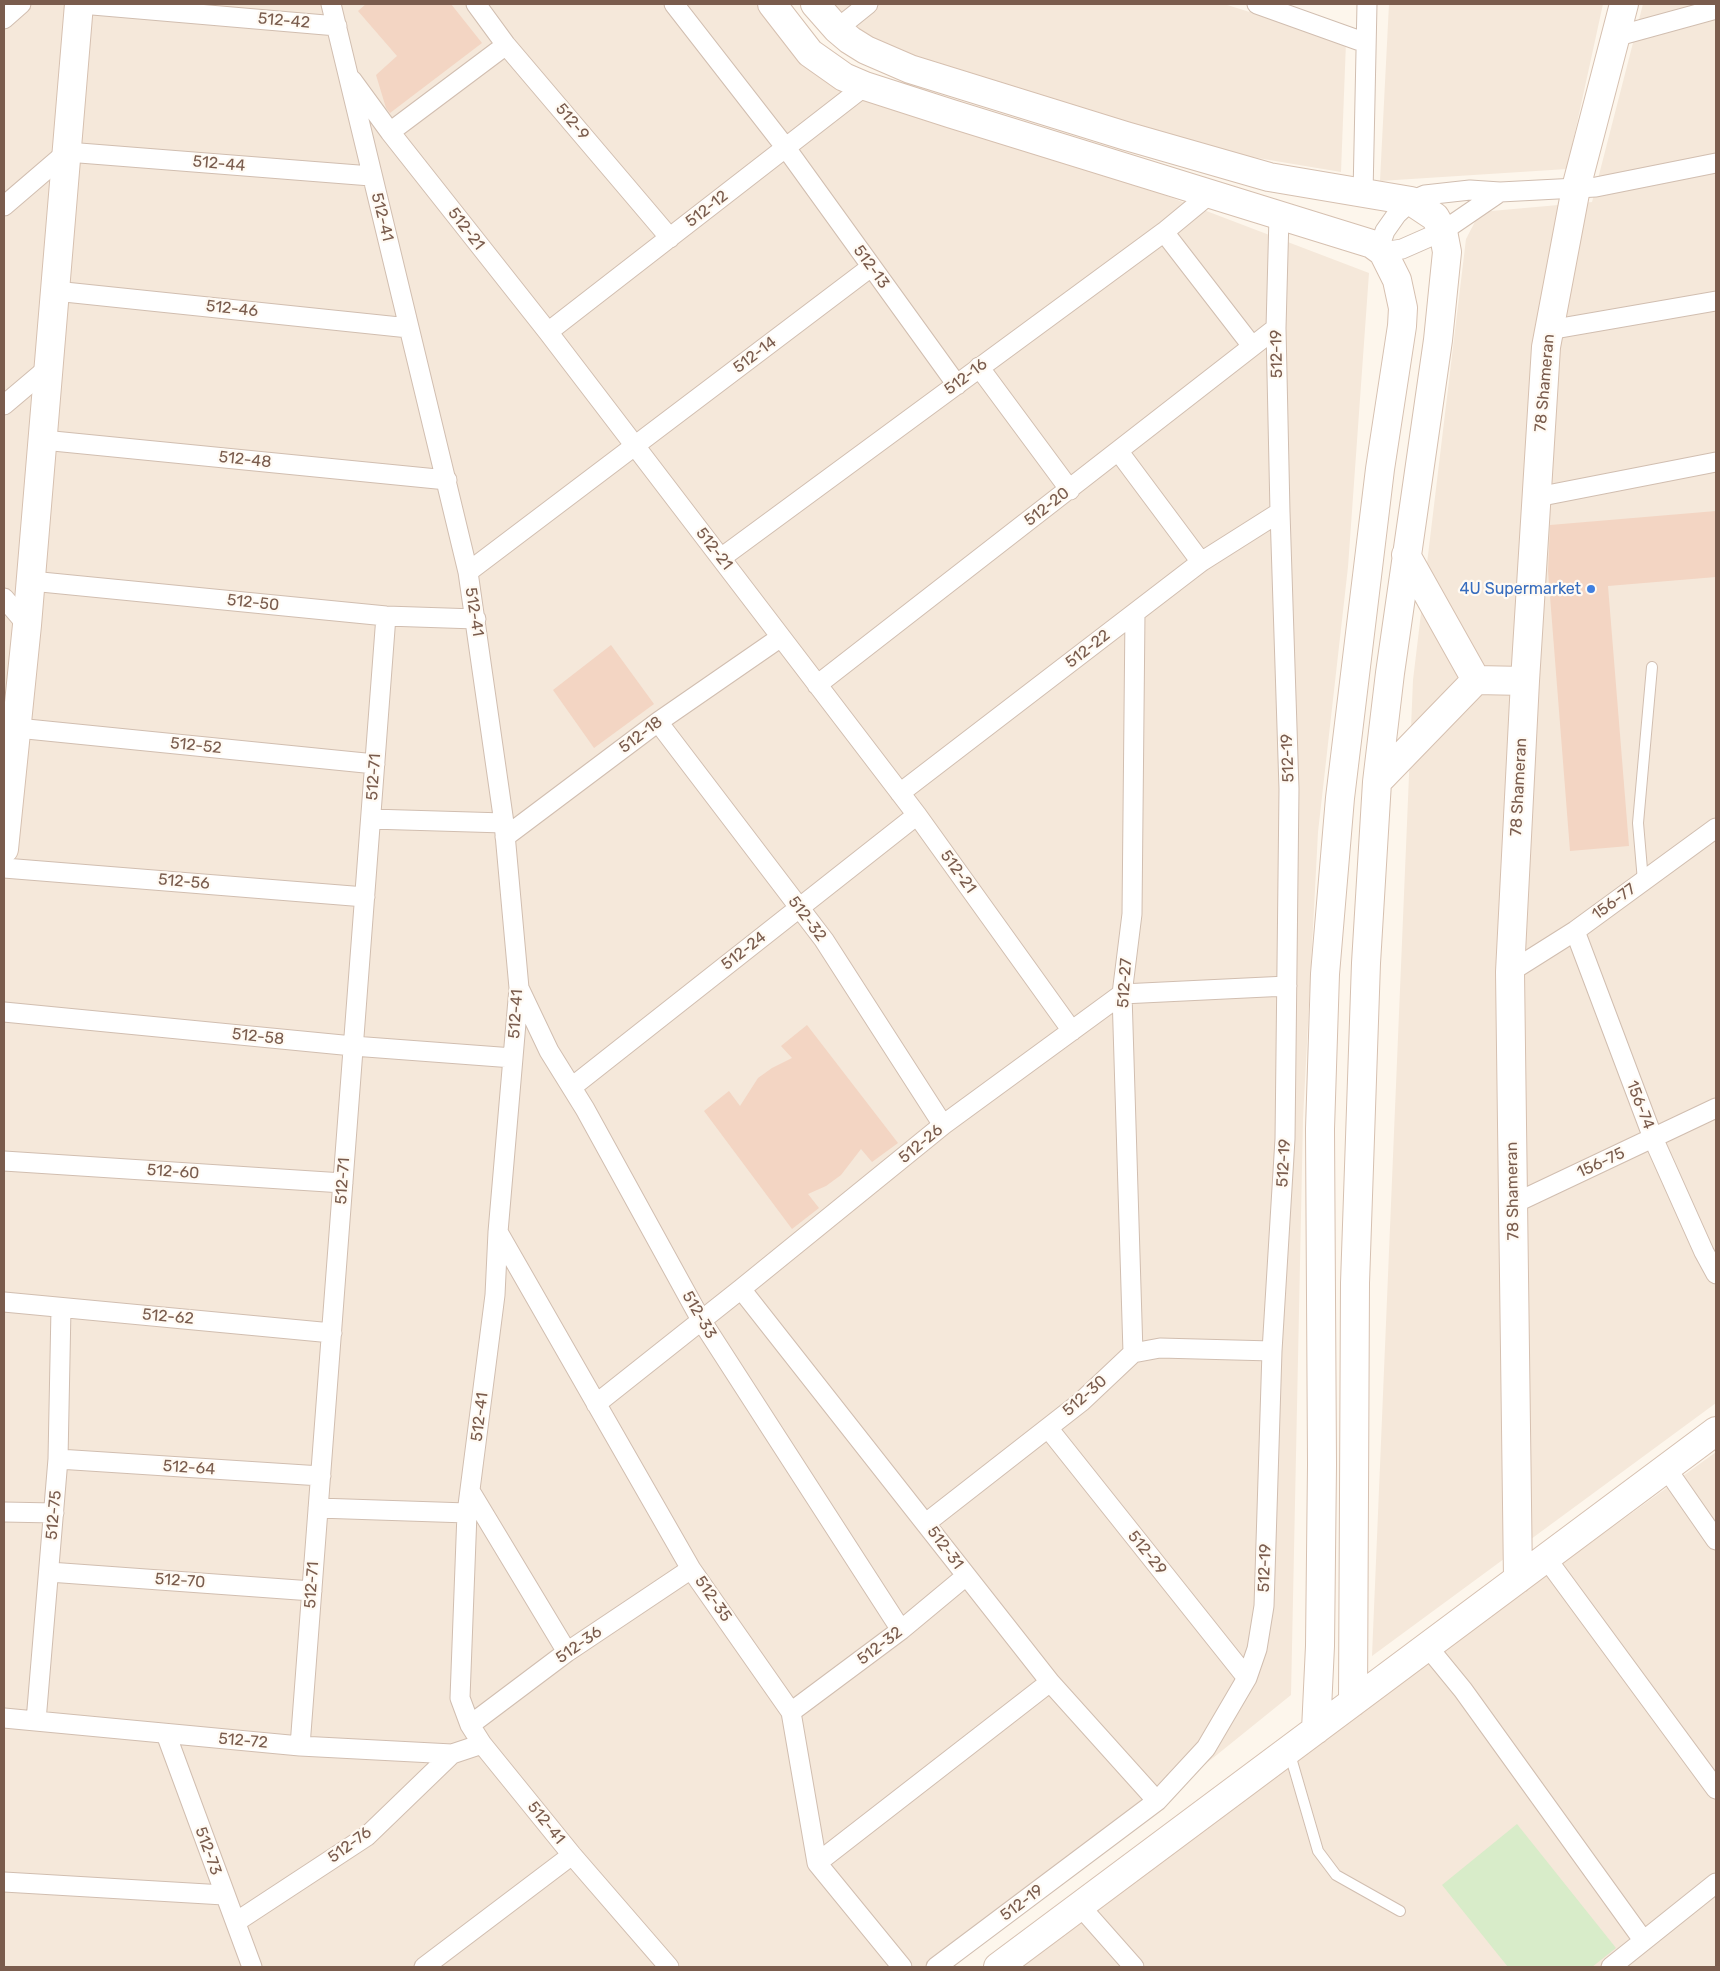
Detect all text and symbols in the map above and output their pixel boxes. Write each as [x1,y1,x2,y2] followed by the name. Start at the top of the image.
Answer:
[257,9,311,33] street label: 512-42
[551,100,593,144] street label: 512-9
[192,152,246,176] street label: 512-44
[682,187,732,231] street label: 512-12
[367,191,397,243] street label: 512-41
[444,204,488,254] street label: 512-21
[849,242,893,292] street label: 512-13
[205,297,259,321] street label: 512-46
[1267,330,1287,378] street label: 512-19
[730,333,780,377] street label: 512-14
[1531,333,1559,433] street label: 78 Shameran
[941,355,991,399] street label: 512-16
[218,448,272,472] street label: 512-48
[1021,483,1073,531] street label: 512-20
[692,524,736,574] street label: 512-21
[1460,579,1581,599] place label: 4U Supermarket
[1585,583,1597,595] marker: 4U Supermarket
[461,586,487,638] street label: 512-41
[226,591,280,615] street label: 512-50
[1062,626,1114,672] street label: 512-22
[616,712,666,758] street label: 512-18
[1278,733,1298,783] street label: 512-19
[169,734,223,758] street label: 512-52
[1507,737,1531,837] street label: 78 Shameran
[363,753,385,801] street label: 512-71
[936,847,980,897] street label: 512-21
[157,870,211,894] street label: 512-56
[1588,880,1640,924] street label: 156-77
[784,893,830,945] street label: 512-32
[718,928,770,974] street label: 512-24
[1114,957,1136,1009] street label: 512-27
[505,989,527,1039] street label: 512-41
[231,1025,285,1049] street label: 512-58
[1622,1078,1658,1132] street label: 156-74
[895,1120,947,1168] street label: 512-26
[1273,1138,1295,1188] street label: 512-19
[1503,1142,1523,1240] street label: 78 Shameran
[1574,1144,1628,1182] street label: 156-75
[332,1157,354,1205] street label: 512-71
[146,1161,200,1183] street label: 512-60
[678,1288,720,1342] street label: 512-33
[141,1305,195,1329] street label: 512-62
[1059,1372,1111,1420] street label: 512-30
[467,1391,493,1443] street label: 512-41
[162,1457,216,1479] street label: 512-64
[42,1489,66,1541] street label: 512-75
[923,1523,967,1573] street label: 512-31
[1123,1527,1171,1579] street label: 512-29
[1255,1543,1275,1593] street label: 512-19
[301,1561,323,1609] street label: 512-71
[154,1570,206,1592] street label: 512-70
[690,1572,736,1626] street label: 512-35
[552,1622,606,1668] street label: 512-36
[854,1623,906,1669] street label: 512-32
[217,1729,269,1753] street label: 512-72
[523,1798,569,1848] street label: 512-41
[324,1823,376,1867] street label: 512-76
[190,1824,226,1878] street label: 512-73
[997,1881,1047,1925] street label: 512-19

